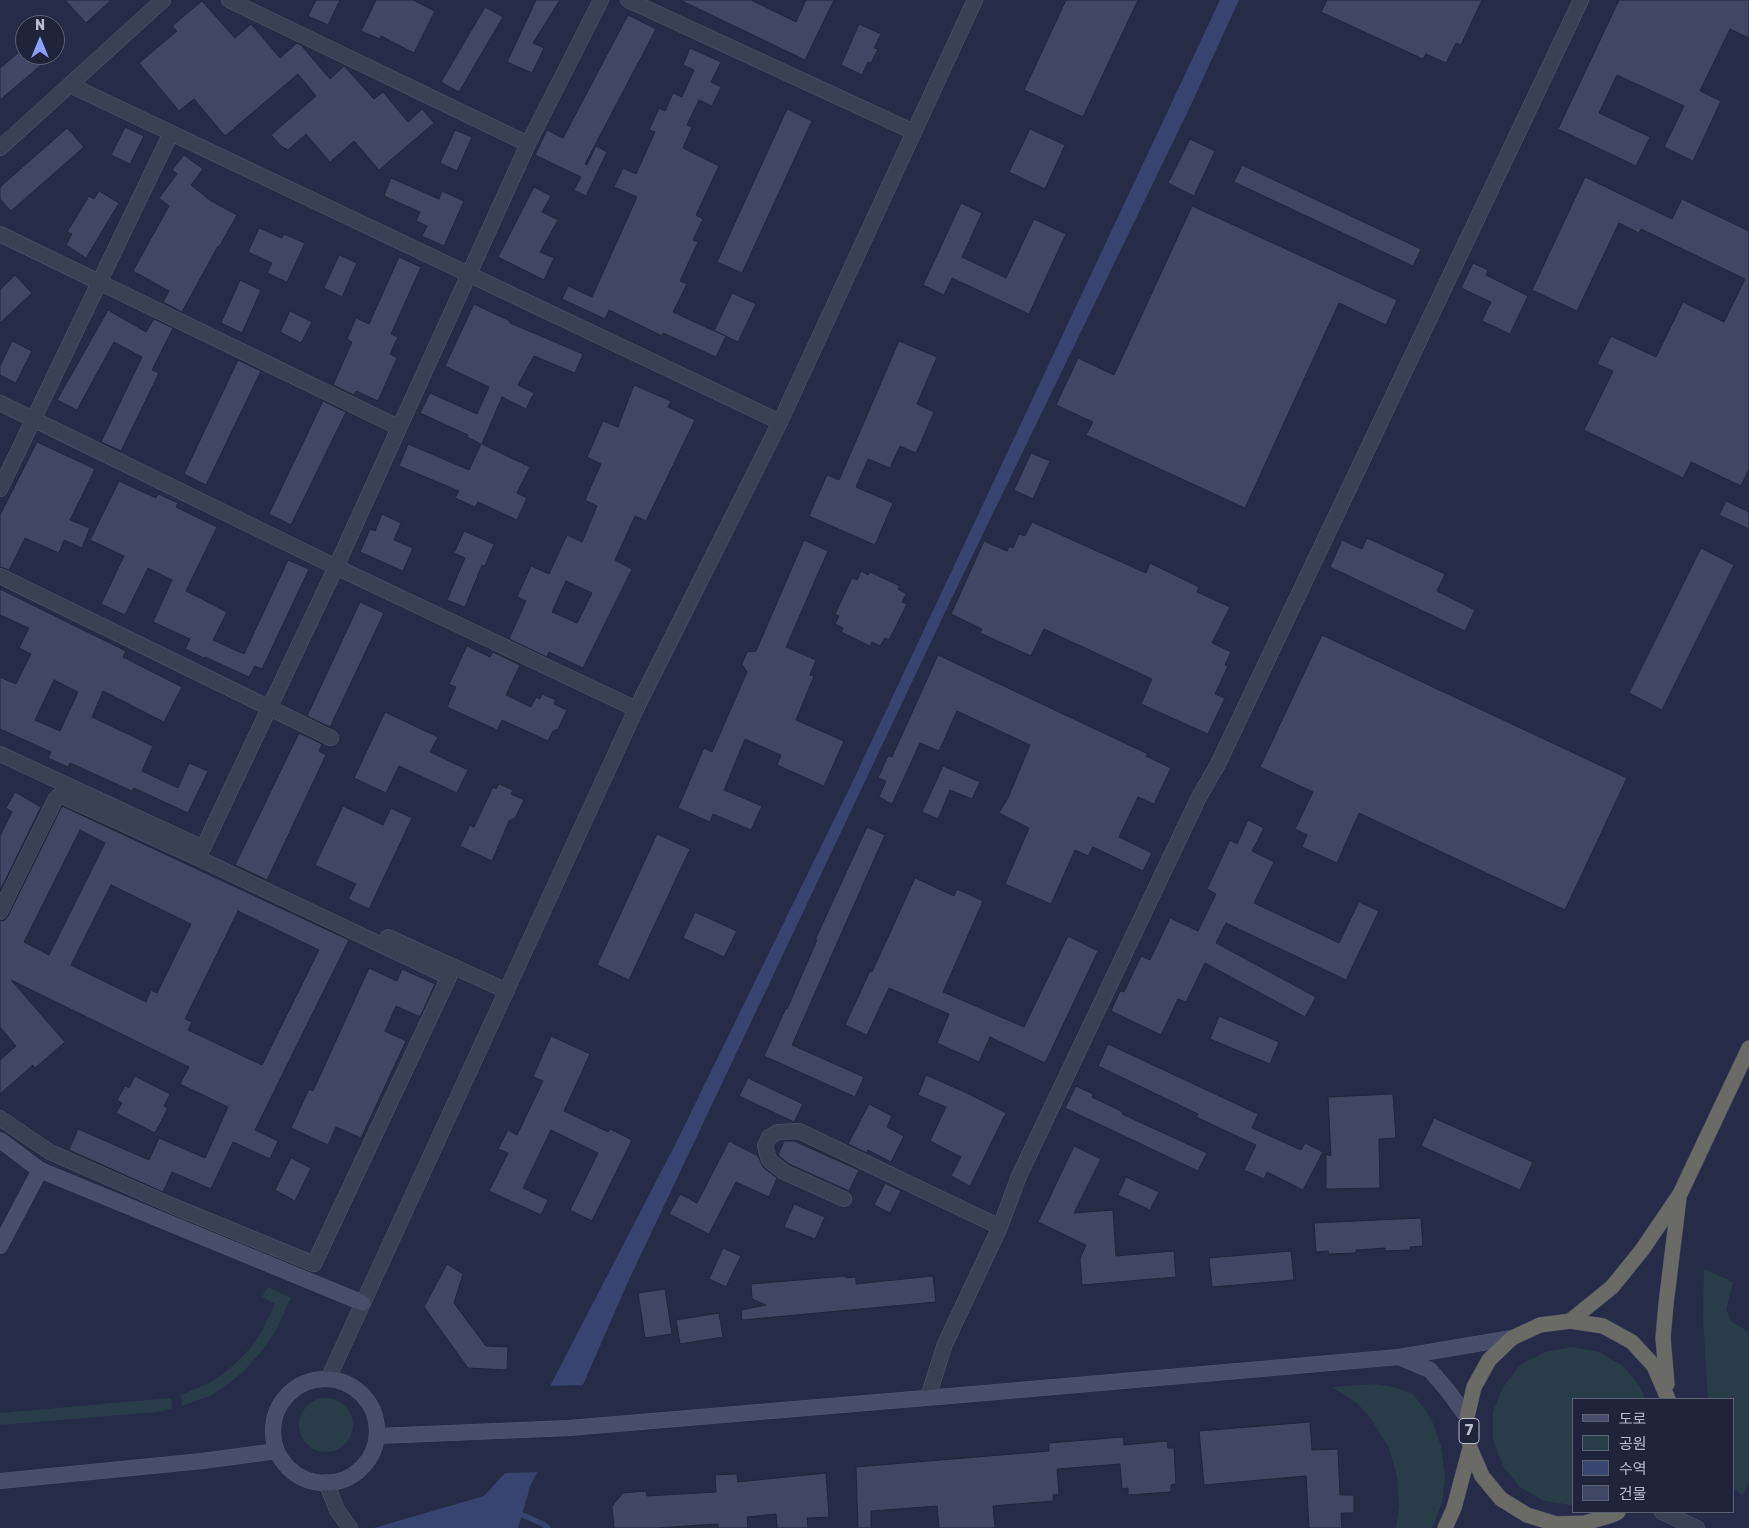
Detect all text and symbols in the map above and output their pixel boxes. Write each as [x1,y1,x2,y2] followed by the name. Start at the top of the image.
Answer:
[15,15,65,65] north arrow
[35,17,45,34] text: N
[1572,1398,1734,1513] legend
[1619,1410,1647,1428] text: 도로
[1459,1418,1479,1444] road number: 7
[1619,1435,1647,1453] text: 공원
[1619,1460,1647,1478] text: 수역
[1619,1485,1647,1503] text: 건물

